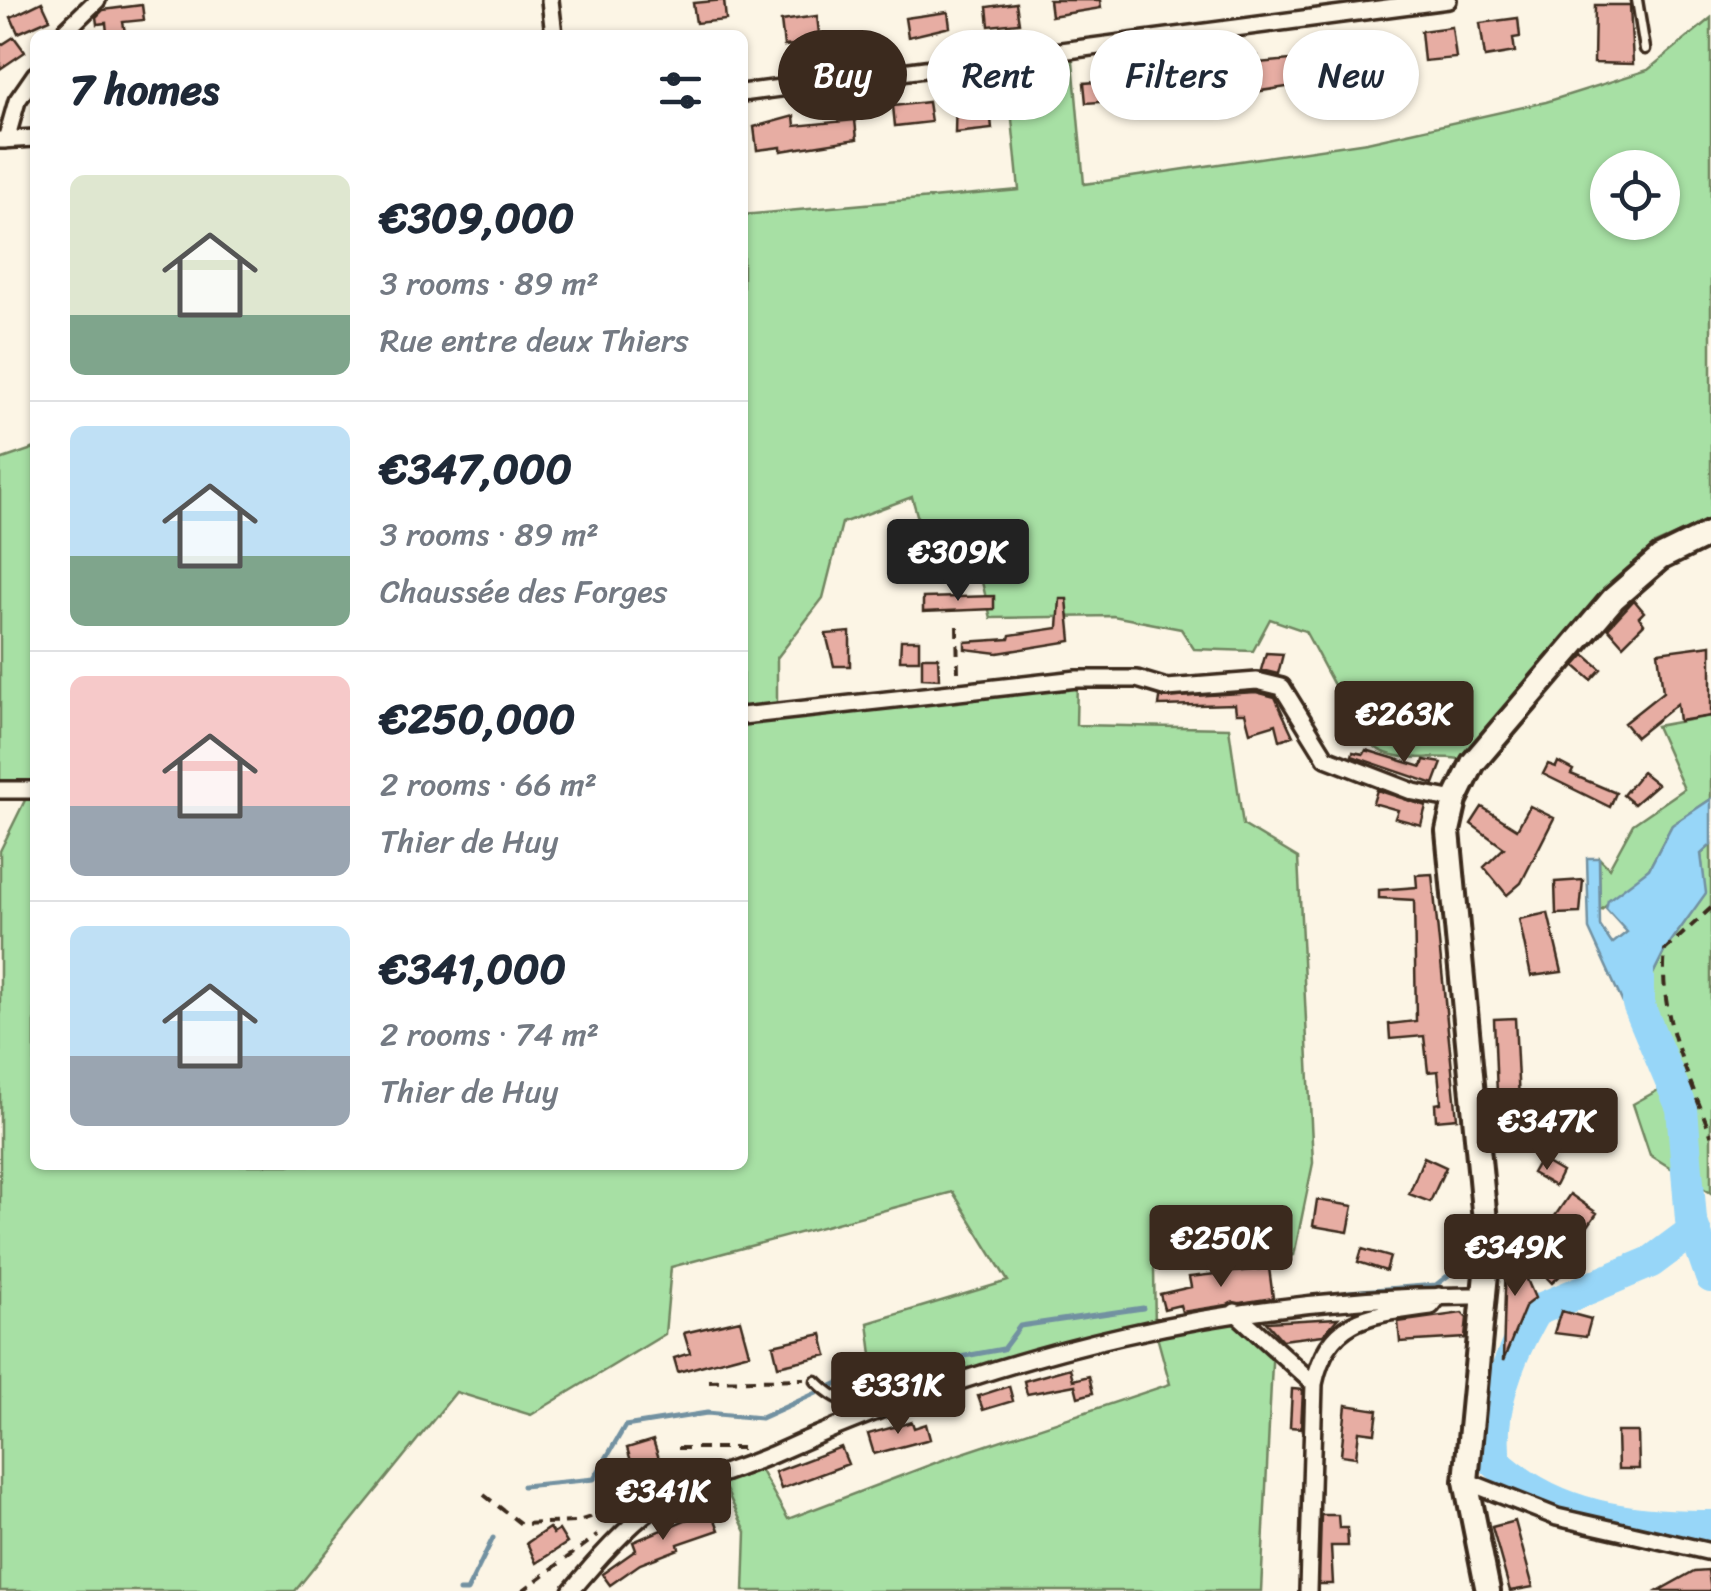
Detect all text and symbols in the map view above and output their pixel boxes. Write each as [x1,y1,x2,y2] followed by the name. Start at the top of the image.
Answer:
[778,30,907,120] chip: Buy
[927,30,1070,120] chip: Rent
[1090,30,1263,120] chip: Filters
[1283,30,1419,120] chip: New
[70,53,219,127] text: 7 homes
[653,63,708,118] icon: filters
[1590,150,1680,240] map controls
[1590,150,1680,240] button: locate
[380,181,574,255] text: €309,000
[150,215,270,335] icon: home
[380,255,599,312] text: 3 rooms · 89 m²
[380,312,689,369] text: Rue entre deux Thiers
[380,432,572,506] text: €347,000
[150,466,270,586] icon: home
[380,506,599,563] text: 3 rooms · 89 m²
[888,519,1028,604] pin: €309K
[909,523,1007,580] text: €309K
[380,563,667,620] text: Chaussée des Forges
[1334,681,1474,766] pin: €263K
[380,682,575,756] text: €250,000
[1357,685,1451,742] text: €263K
[150,716,270,836] icon: home
[380,756,597,813] text: 2 rooms · 66 m²
[380,813,558,870] text: Thier de Huy
[380,932,566,1006] text: €341,000
[150,966,270,1086] icon: home
[380,1006,599,1063] text: 2 rooms · 74 m²
[380,1063,558,1120] text: Thier de Huy
[1477,1088,1617,1173] pin: €347K
[1499,1092,1595,1149] text: €347K
[1151,1205,1291,1290] pin: €250K
[1172,1209,1270,1266] text: €250K
[1445,1214,1585,1299] pin: €349K
[1466,1218,1564,1275] text: €349K
[828,1352,968,1437] pin: €331K
[853,1356,943,1413] text: €331K
[593,1458,733,1543] pin: €341K
[617,1462,709,1519] text: €341K

